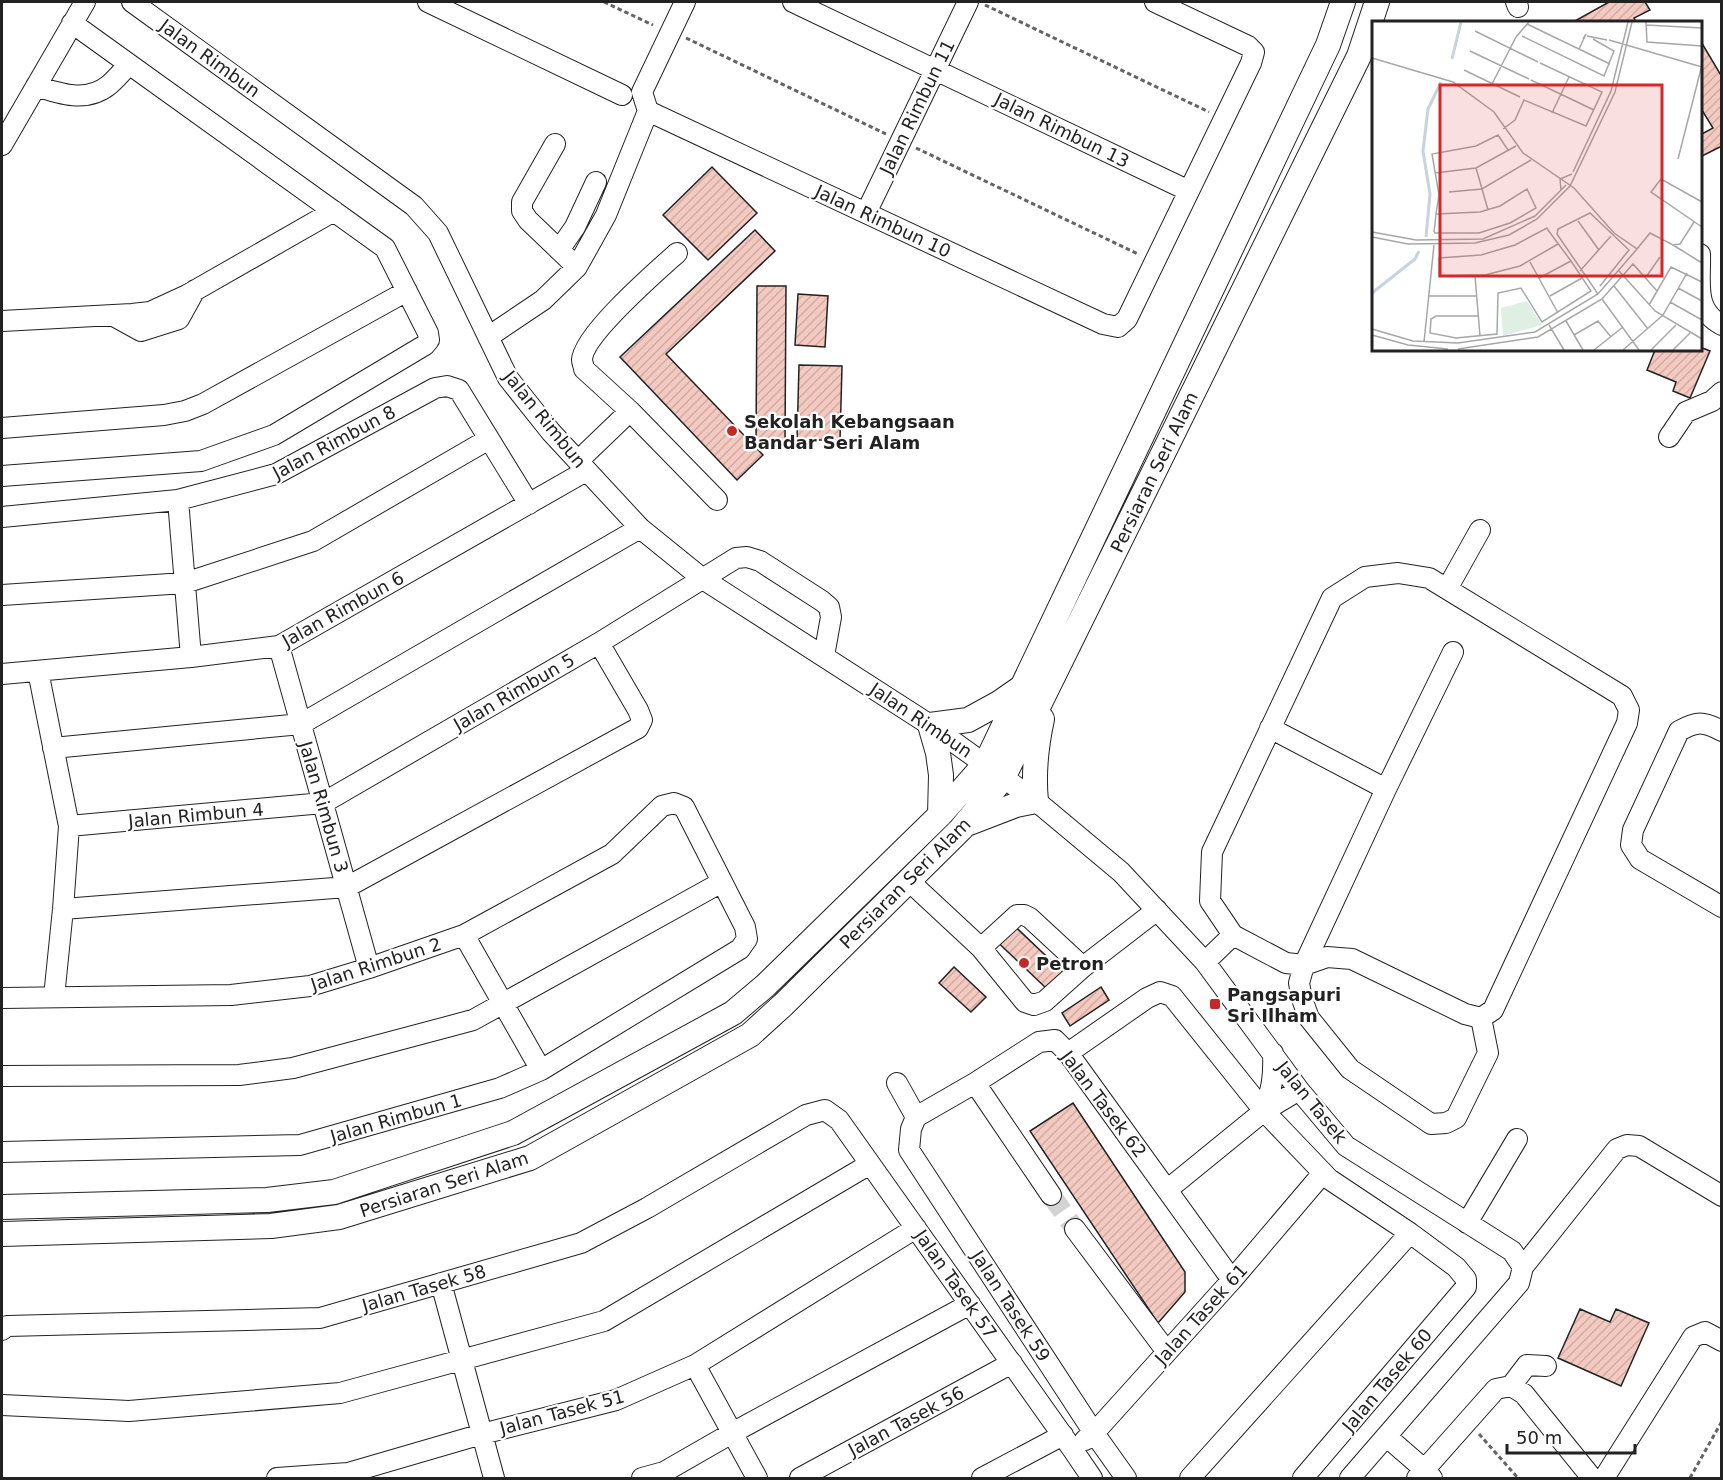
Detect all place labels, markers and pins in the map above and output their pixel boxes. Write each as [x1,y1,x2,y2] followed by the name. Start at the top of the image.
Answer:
[744,411,955,453] place label: Sekolah Kebangsaan Bandar Seri Alam
[725,424,739,438] marker: Sekolah Kebangsaan Bandar Seri Alam
[1036,953,1104,974] place label: Petron
[1017,956,1031,970] marker: Petron
[1227,984,1341,1026] place label: Pangsapuri Sri Ilham
[1208,997,1222,1011] marker: Pangsapuri Sri Ilham

